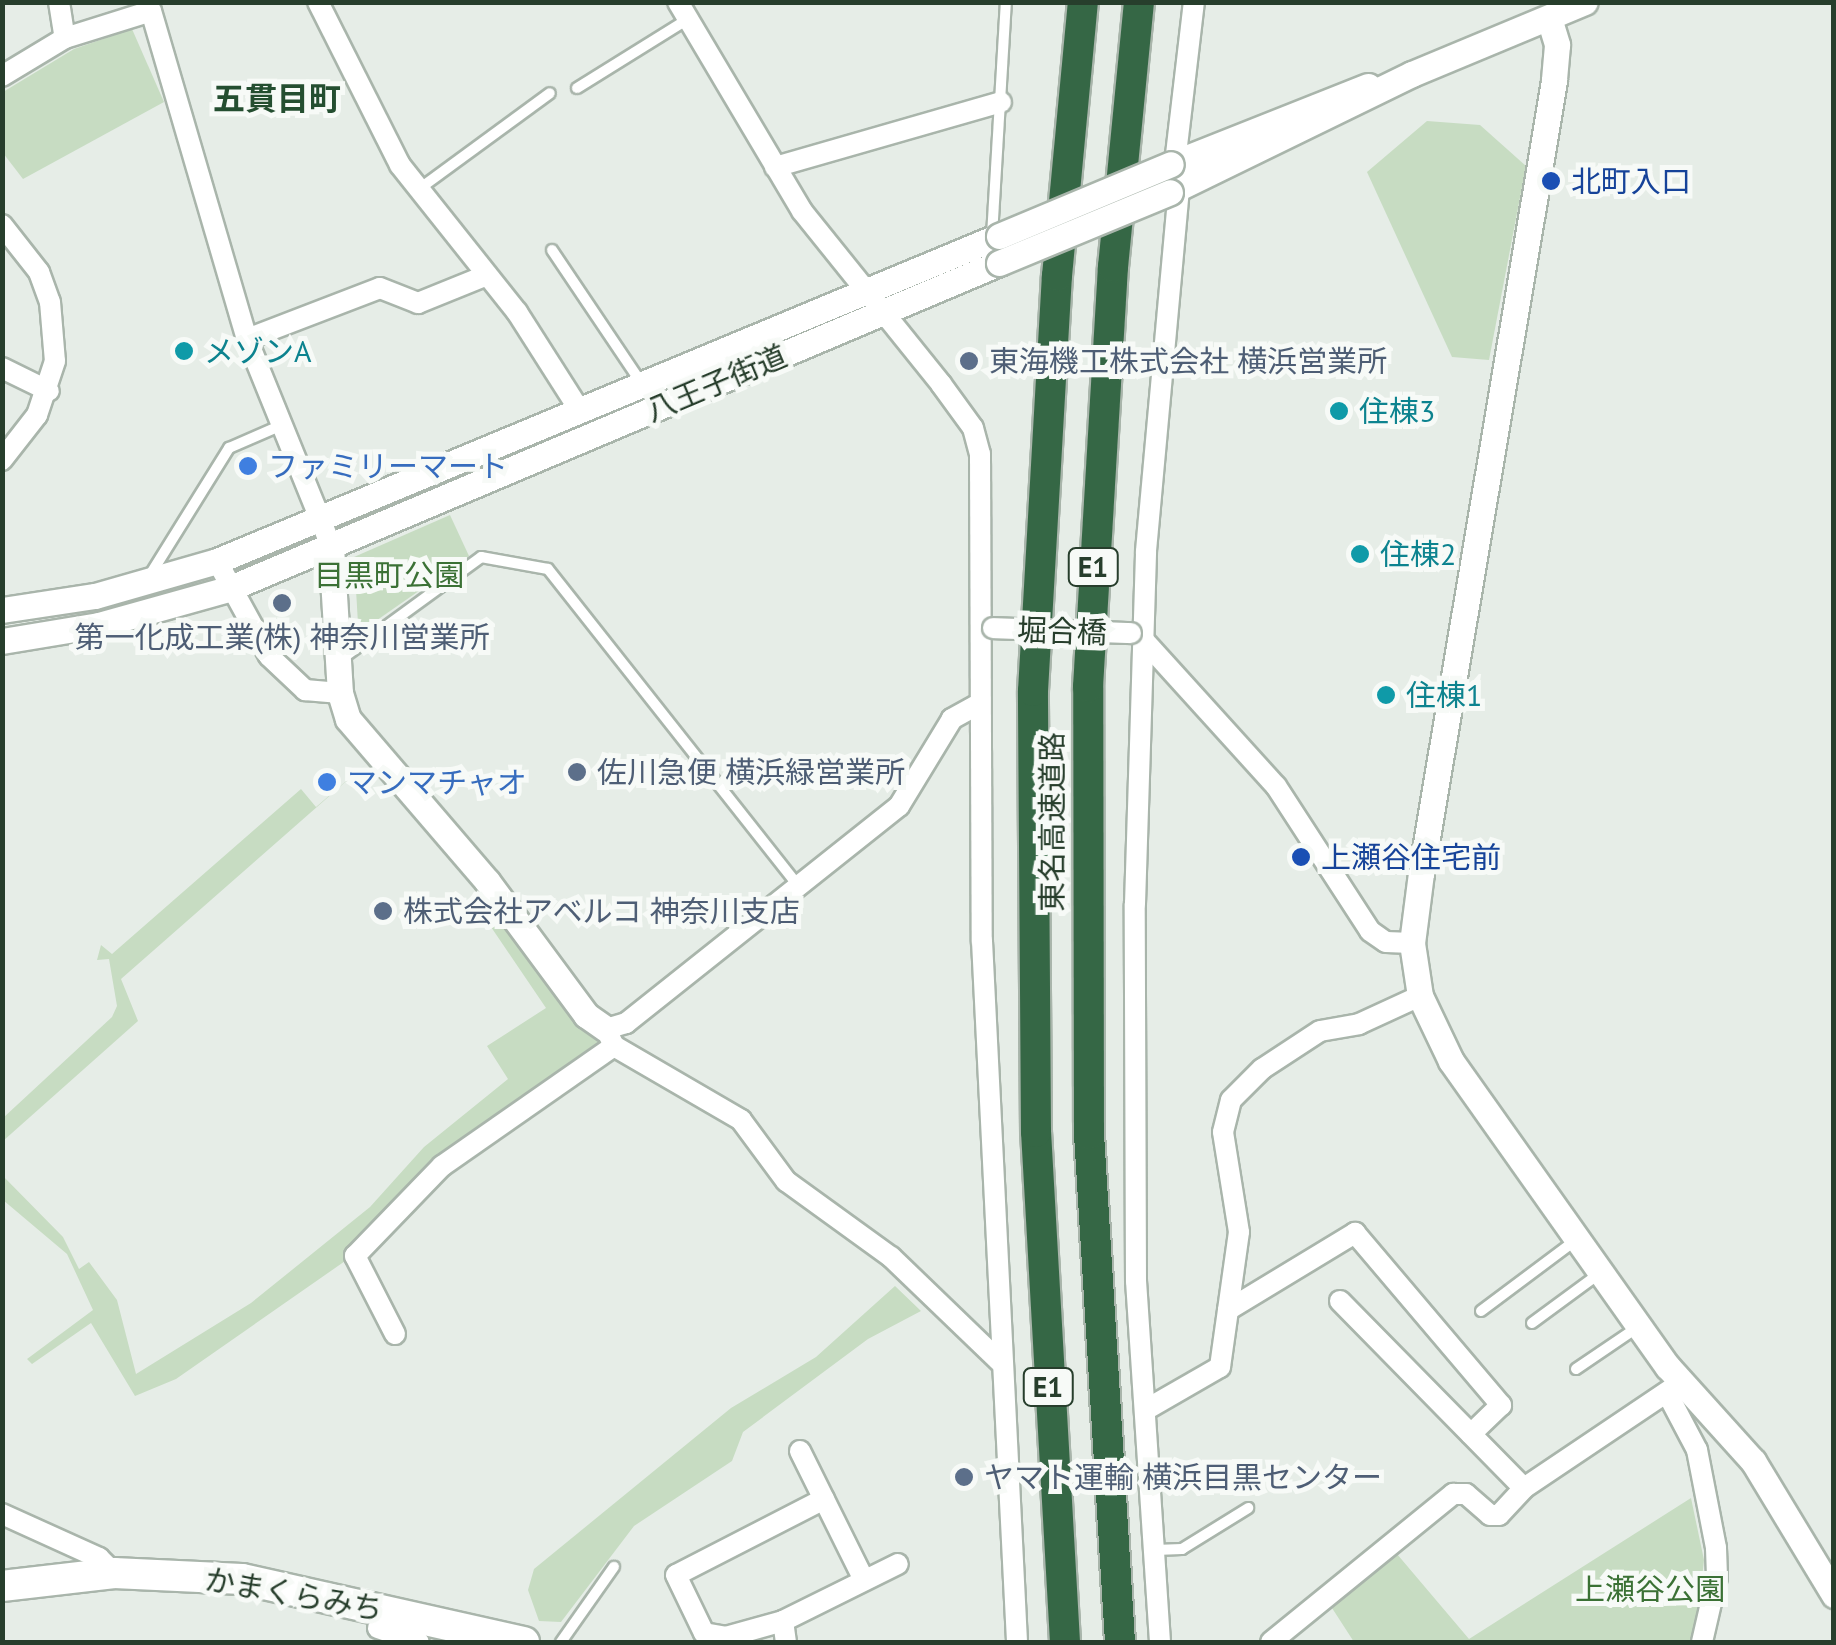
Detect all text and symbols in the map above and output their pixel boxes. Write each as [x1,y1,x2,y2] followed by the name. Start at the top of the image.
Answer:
[213,79,341,117] district label: 五貫目町
[1571,163,1691,199] place label: 北町入口
[1540,170,1562,192] marker: 北町入口
[204,333,312,369] place label: メゾンA
[640,337,792,429] street label: 八王子街道
[173,340,195,362] marker: メゾンA
[989,343,1387,379] place label: 東海機工株式会社 横浜営業所
[958,350,980,372] marker: 東海機工株式会社 横浜営業所
[1359,393,1435,429] place label: 住棟3
[1328,400,1350,422] marker: 住棟3
[268,448,508,484] place label: ファミリーマート
[237,455,259,477] marker: ファミリーマート
[1380,536,1456,572] place label: 住棟2
[1349,543,1371,565] marker: 住棟2
[1066,544,1120,590] road number: E1
[314,557,464,593] park label: 目黒町公園
[271,592,293,614] marker: 第一化成工業(株) 神奈川営業所
[1016,611,1108,651] street label: 堀合橋
[75,619,489,655] place label: 第一化成工業(株) 神奈川営業所
[1406,677,1482,713] place label: 住棟1
[1375,684,1397,706] marker: 住棟1
[1034,732,1070,912] street label: 東名高速道路
[597,754,905,790] place label: 佐川急便 横浜緑営業所
[566,761,588,783] marker: 佐川急便 横浜緑営業所
[347,764,527,800] place label: マンマチャオ
[316,771,338,793] marker: マンマチャオ
[1321,839,1501,875] place label: 上瀬谷住宅前
[1290,846,1312,868] marker: 上瀬谷住宅前
[403,893,801,929] place label: 株式会社アベルコ 神奈川支店
[372,900,394,922] marker: 株式会社アベルコ 神奈川支店
[1020,1364,1076,1410] road number: E1
[984,1459,1382,1495] place label: ヤマト運輸 横浜目黒センター
[953,1466,975,1488] marker: ヤマト運輸 横浜目黒センター
[202,1561,386,1627] street label: かまくらみち
[1575,1571,1725,1607] park label: 上瀬谷公園

